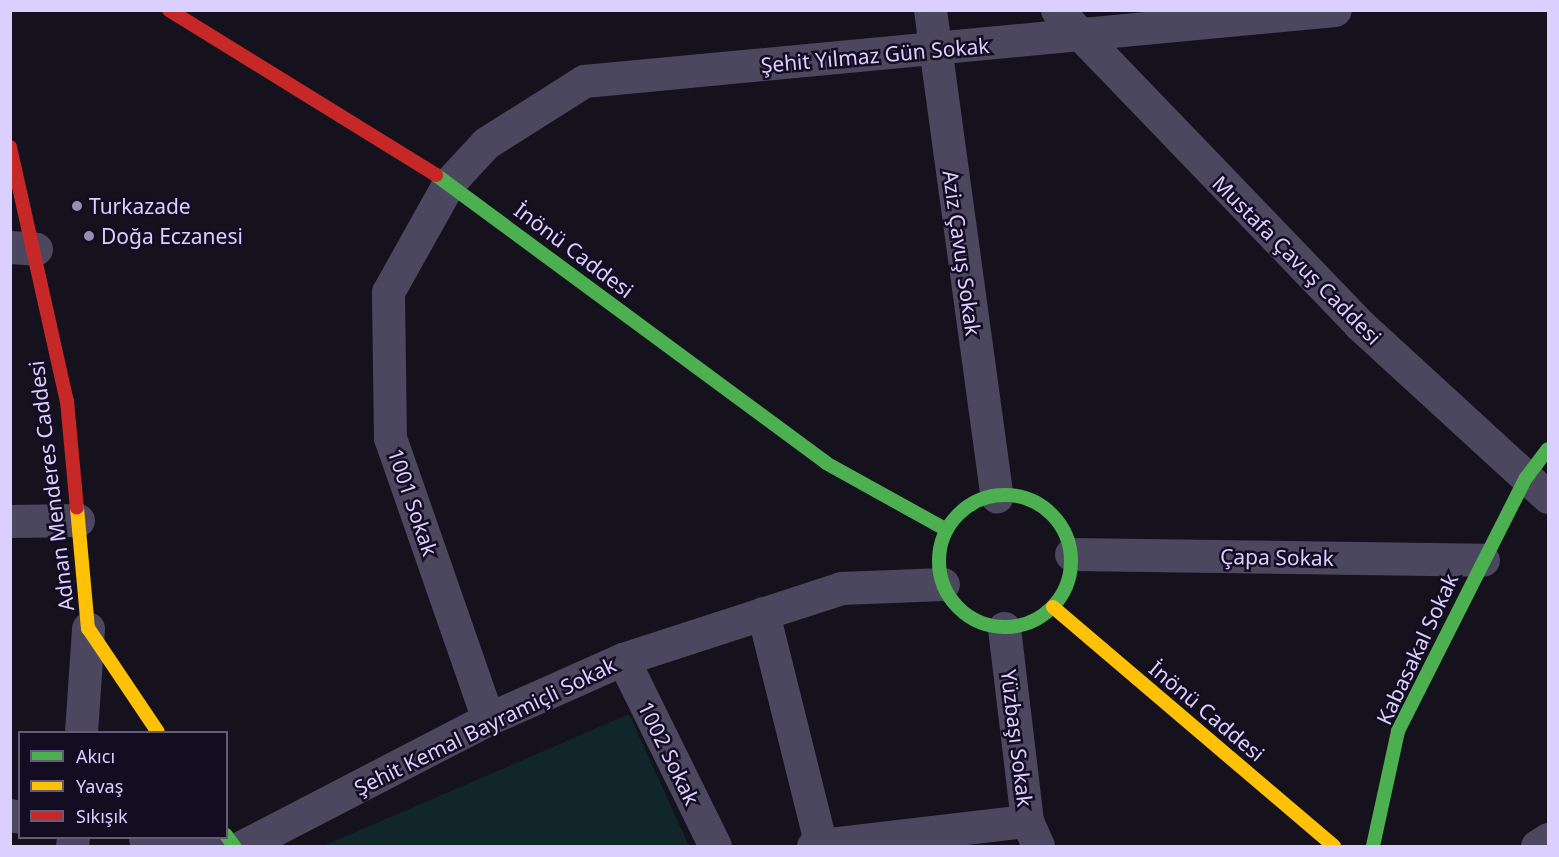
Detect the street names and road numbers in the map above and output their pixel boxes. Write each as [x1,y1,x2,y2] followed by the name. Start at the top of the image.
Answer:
[760,32,990,78] street label: Şehit Yılmaz Gün Sokak
[938,169,986,337] street label: Aziz Çavuş Sokak
[1207,170,1387,350] street label: Mustafa Çavuş Caddesi
[510,197,638,303] street label: İnönü Caddesi
[23,359,79,613] street label: Adnan Menderes Caddesi
[383,445,443,559] street label: 1001 Sokak
[1220,543,1334,571] street label: Çapa Sokak
[1371,570,1463,728] street label: Kabasakal Sokak
[350,652,620,800] street label: Şehit Kemal Bayramiçli Sokak
[1144,656,1270,766] street label: İnönü Caddesi
[996,668,1038,808] street label: Yüzbaşı Sokak
[633,697,705,809] street label: 1002 Sokak

